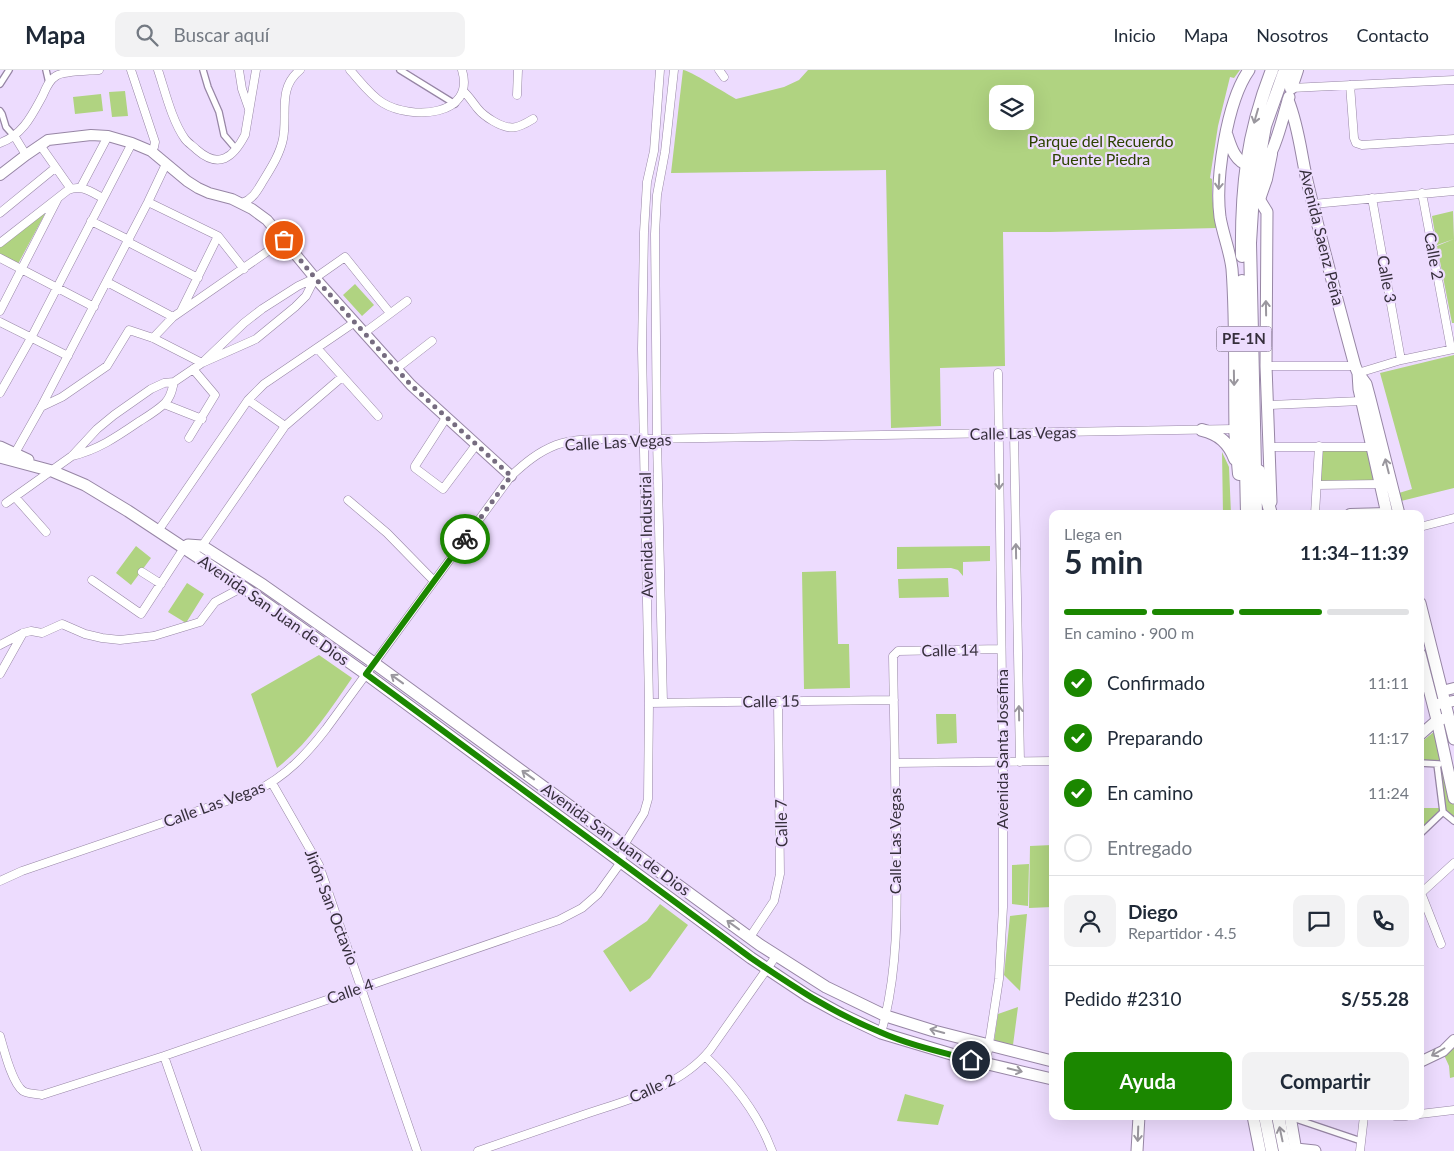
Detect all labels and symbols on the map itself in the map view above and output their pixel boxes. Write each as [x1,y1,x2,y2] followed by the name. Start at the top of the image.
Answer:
[1251,108,1261,124] one-way arrow
[1028,131,1174,168] park label: Parque del Recuerdo Puente Piedra
[1296,167,1349,307] street label: Avenida Saenz Peña
[1214,173,1224,189] one-way arrow
[263,219,305,261] pin
[1421,231,1448,281] street label: Calle 2
[1374,254,1401,304] street label: Calle 3
[1261,300,1271,316] one-way arrow
[1216,326,1272,352] road number: PE-1N
[1229,369,1239,385] one-way arrow
[970,422,1077,443] street label: Calle Las Vegas
[564,429,672,454] street label: Calle Las Vegas
[1382,459,1391,475] one-way arrow
[635,472,656,598] street label: Avenida Industrial
[994,474,1004,490] one-way arrow
[440,514,490,564] courier
[1011,543,1021,559] one-way arrow
[195,550,353,669] street label: Avenida San Juan de Dios
[921,640,979,659] street label: Calle 14
[992,669,1011,829] street label: Avenida Santa Josefina
[390,674,404,684] one-way arrow
[742,691,800,710] street label: Calle 15
[1014,705,1024,722] one-way arrow
[521,770,535,780] one-way arrow
[160,776,267,831] street label: Calle Las Vegas
[538,778,694,899] street label: Avenida San Juan de Dios
[885,788,904,894] street label: Calle Las Vegas
[771,799,790,847] street label: Calle 7
[302,846,363,967] street label: Jirón San Octavio
[726,920,740,930] one-way arrow
[324,974,376,1007] street label: Calle 4
[930,1026,946,1036] one-way arrow
[950,1039,992,1081] pin
[1431,1048,1445,1058] one-way arrow
[1007,1066,1023,1075] one-way arrow
[626,1069,678,1106] street label: Calle 2
[1133,1125,1143,1141] one-way arrow
[1276,1126,1286,1142] one-way arrow

